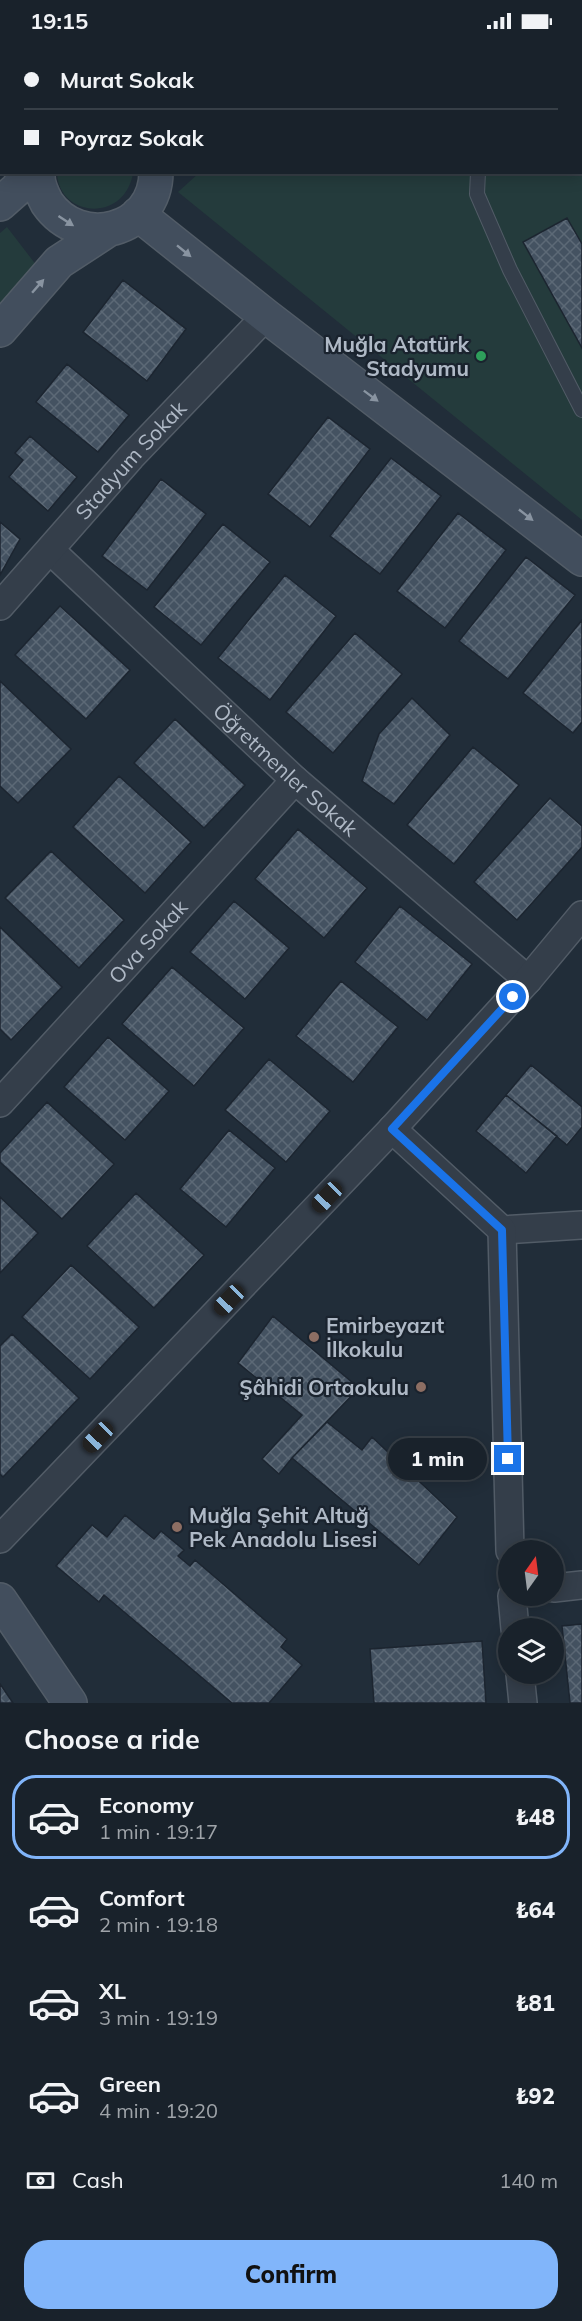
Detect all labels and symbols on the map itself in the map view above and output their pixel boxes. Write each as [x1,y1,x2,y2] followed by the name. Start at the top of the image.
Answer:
[57,215,74,226] one-way arrow
[176,244,192,257] one-way arrow
[31,279,44,294] one-way arrow
[324,331,469,381] place label: Muğla Atatürk Stadyumu
[474,349,488,363] marker: Muğla Atatürk Stadyumu
[363,390,379,402] one-way arrow
[69,395,191,524] street label: Stadyum Sokak
[518,508,533,520] one-way arrow
[208,697,364,841] street label: Öğretmenler Sokak
[103,894,193,989] street label: Ova Sokak
[499,983,526,1010] route start
[308,1178,346,1216] car
[210,1281,248,1319] car
[326,1312,444,1362] place label: Emirbeyazıt İlkokulu
[307,1330,321,1344] marker: Emirbeyazıt İlkokulu
[239,1374,409,1400] place label: Şâhidi Ortaokulu
[414,1380,428,1394] marker: Şâhidi Ortaokulu
[79,1418,117,1456] car
[388,1438,487,1480] callout: 1 min
[494,1445,521,1472] route end
[189,1502,377,1552] place label: Muğla Şehit Altuğ Pek Anadolu Lisesi
[170,1520,184,1534] marker: Muğla Şehit Altuğ Pek Anadolu Lisesi
[498,1540,564,1606] north arrow

